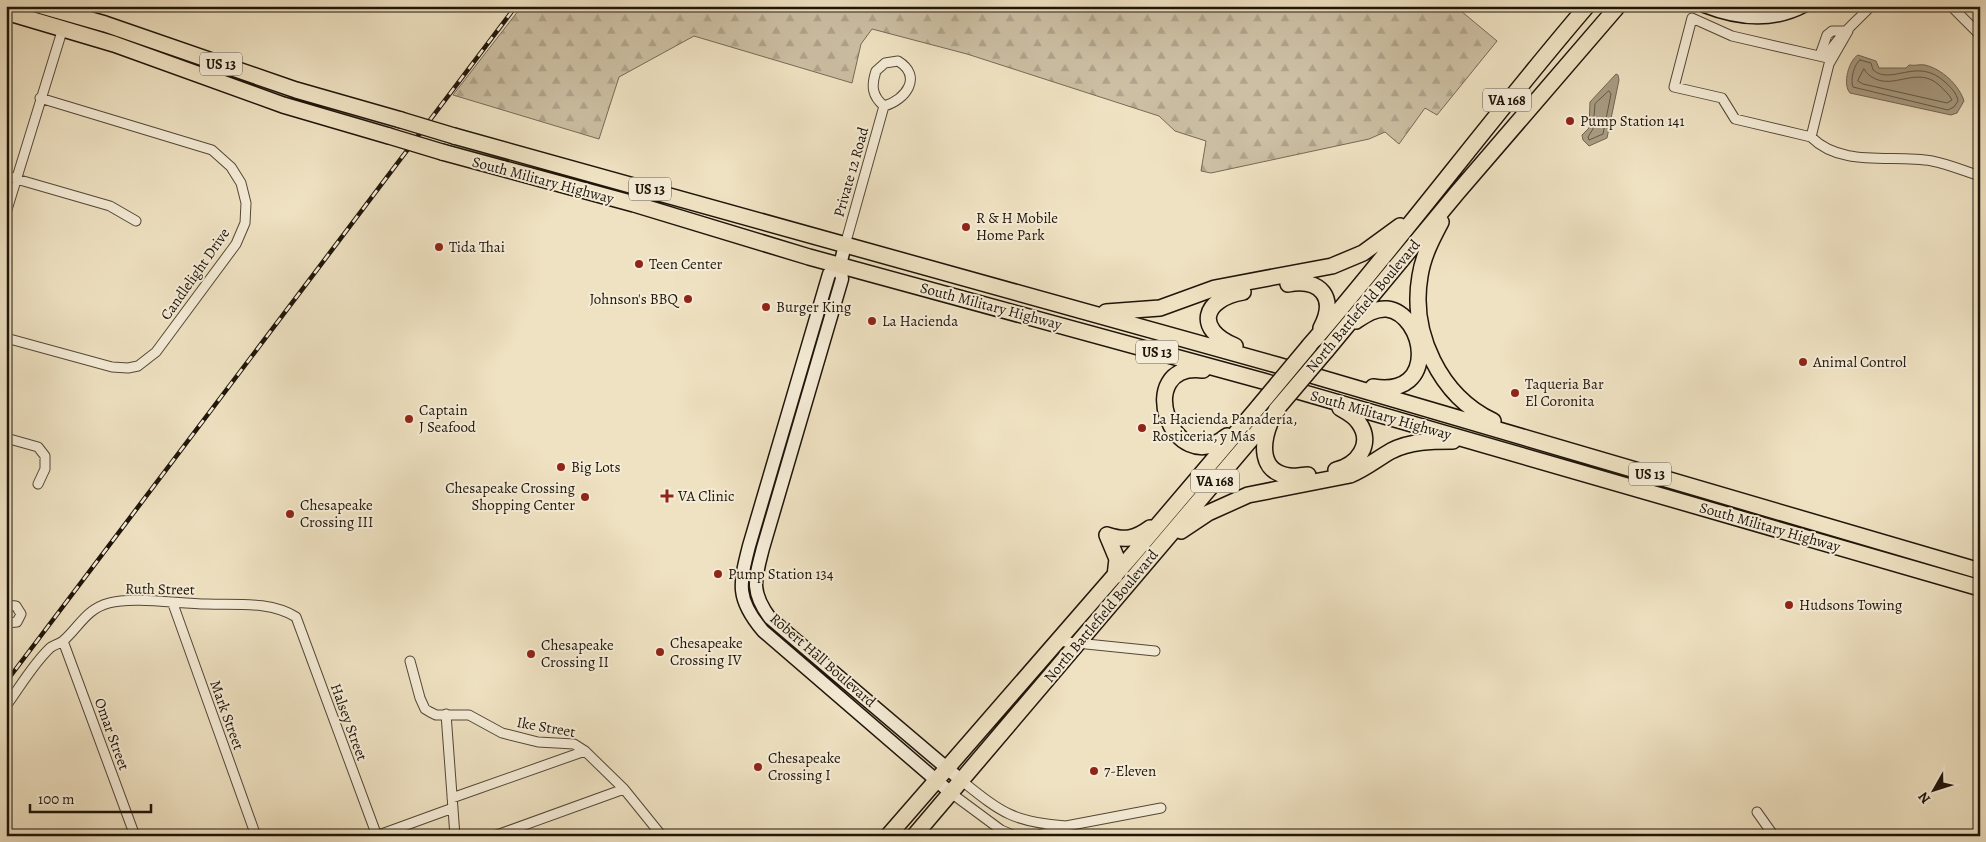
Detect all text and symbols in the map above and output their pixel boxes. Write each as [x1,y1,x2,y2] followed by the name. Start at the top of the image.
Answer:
[200,52,242,76] road number: US 13
[1483,88,1531,112] road number: VA 168
[1580,111,1685,131] place label: Pump Station 141
[1564,115,1576,127] marker: Pump Station 141
[829,124,874,219] street label: Private 12 Road
[470,151,616,209] street label: South Military Highway
[629,178,671,200] road number: US 13
[976,208,1058,245] place label: R & H Mobile Home Park
[960,221,972,233] marker: R & H Mobile Home Park
[156,224,234,324] street label: Candlelight Drive
[1301,235,1425,377] street label: North Battlefield Boulevard
[449,237,505,257] place label: Tida Thai
[433,241,445,253] marker: Tida Thai
[649,254,723,274] place label: Teen Center
[633,258,645,270] marker: Teen Center
[918,277,1064,335] street label: South Military Highway
[589,289,681,309] place label: Johnson's BBQ
[682,293,694,305] marker: Johnson's BBQ
[776,297,852,317] place label: Burger King
[760,301,772,313] marker: Burger King
[882,311,958,331] place label: La Hacienda
[866,315,878,327] marker: La Hacienda
[1136,341,1178,364] road number: US 13
[1812,352,1907,372] place label: Animal Control
[1797,356,1809,368] marker: Animal Control
[1525,374,1604,411] place label: Taqueria Bar El Coronita
[1308,385,1454,445] street label: South Military Highway
[1509,387,1521,399] marker: Taqueria Bar El Coronita
[419,400,477,437] place label: Captain J Seafood
[1152,409,1297,446] place label: La Hacienda Panadería, Rosticeria, y Más
[403,413,415,425] marker: Captain J Seafood
[1136,422,1148,434] marker: La Hacienda Panadería, Rosticeria, y Más
[571,457,621,477] place label: Big Lots
[555,461,567,473] marker: Big Lots
[1629,462,1671,486] road number: US 13
[1191,470,1239,492] road number: VA 168
[445,478,575,515] place label: Chesapeake Crossing Shopping Center
[677,486,734,506] place label: VA Clinic
[660,489,674,503] marker: VA Clinic
[579,491,591,503] marker: Chesapeake Crossing Shopping Center
[300,495,373,532] place label: Chesapeake Crossing III
[1697,497,1843,557] street label: South Military Highway
[284,508,296,520] marker: Chesapeake Crossing III
[1039,545,1163,687] street label: North Battlefield Boulevard
[728,564,834,584] place label: Pump Station 134
[712,568,724,580] marker: Pump Station 134
[125,578,195,600] street label: Ruth Street
[1799,595,1903,615] place label: Hudsons Towing
[1783,599,1795,611] marker: Hudsons Towing
[766,608,881,712] street label: Robert Hall Boulevard
[670,633,743,670] place label: Chesapeake Crossing IV
[541,635,614,672] place label: Chesapeake Crossing II
[654,646,666,658] marker: Chesapeake Crossing IV
[525,648,537,660] marker: Chesapeake Crossing II
[205,677,249,753] street label: Mark Street
[326,681,372,763] street label: Halsey Street
[90,695,134,773] street label: Omar Street
[515,712,577,742] street label: Ike Street
[768,748,841,785] place label: Chesapeake Crossing I
[752,761,764,773] marker: Chesapeake Crossing I
[1104,761,1156,781] place label: 7-Eleven
[1908,764,1958,814] north arrow
[1088,765,1100,777] marker: 7-Eleven
[30,782,151,814] scale bar
[1914,788,1935,808] text: N
[38,789,75,809] text: 100 m

